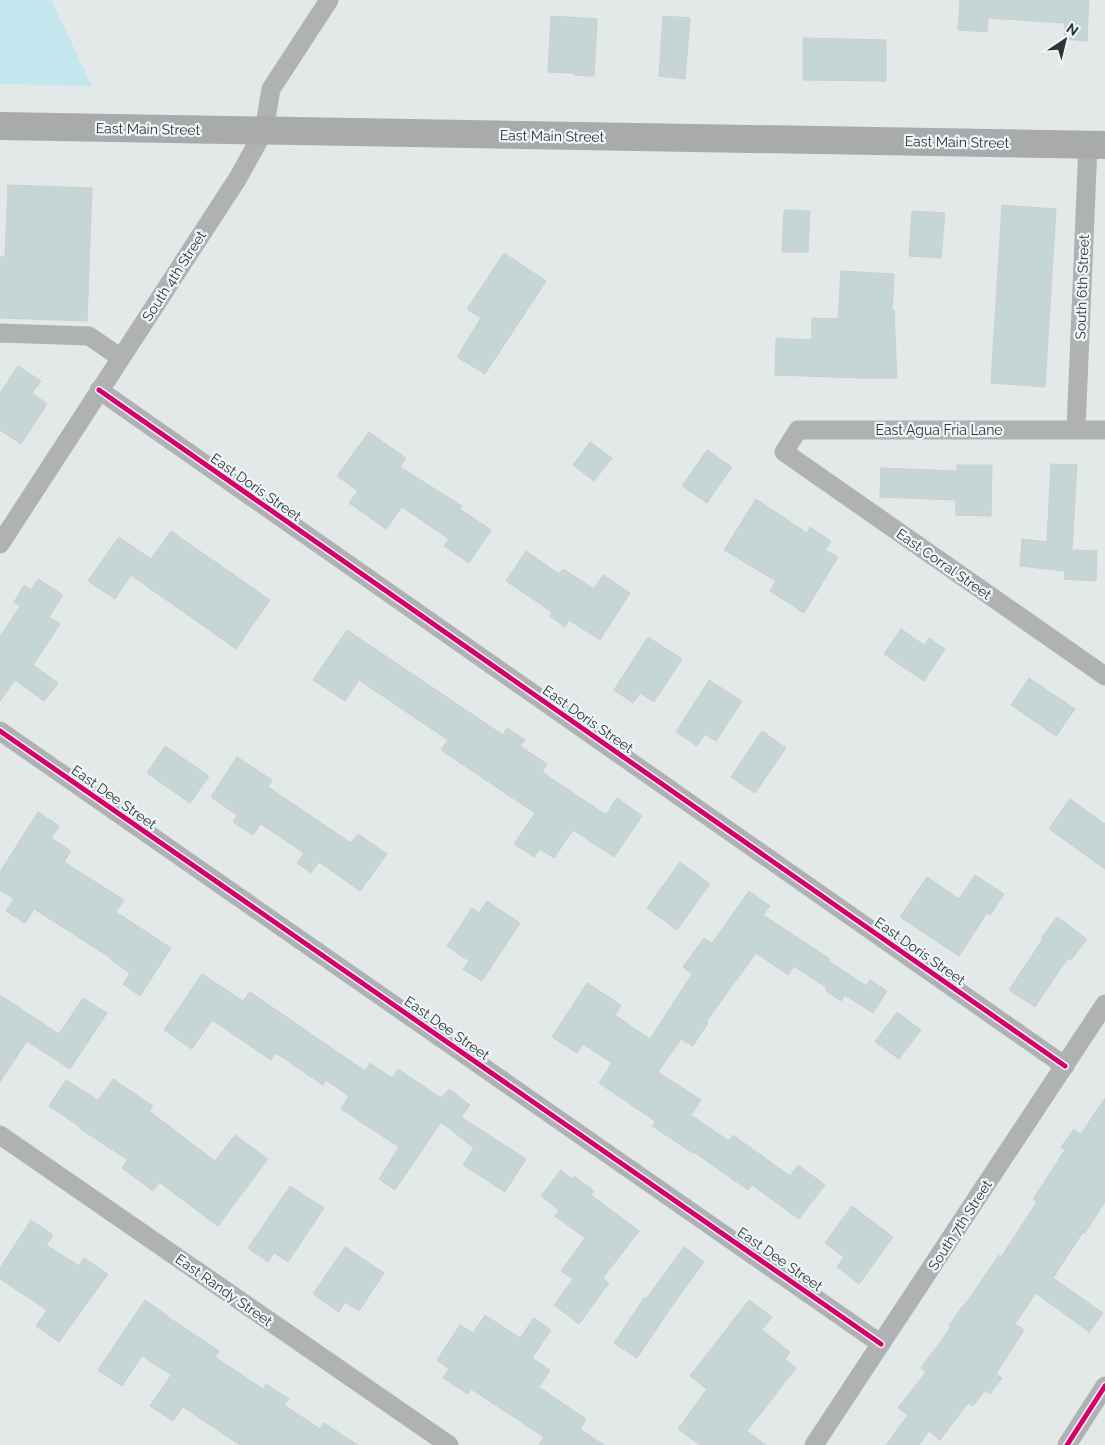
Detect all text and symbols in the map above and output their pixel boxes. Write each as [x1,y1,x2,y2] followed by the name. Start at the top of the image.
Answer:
[1040,15,1090,65] north arrow
[1063,20,1081,39] text: N
[96,120,201,138] street label: East Main Street
[500,127,605,145] street label: East Main Street
[905,133,1010,151] street label: East Main Street
[139,228,209,324] street label: South 4th Street
[1072,234,1092,340] street label: South 6th Street
[875,422,1003,438] street label: East Agua Fria Lane
[208,450,304,524] street label: East Doris Street
[893,525,995,603] street label: East Corral Street
[540,682,636,756] street label: East Doris Street
[68,762,160,832] street label: East Dee Street
[872,914,968,988] street label: East Doris Street
[401,993,493,1063] street label: East Dee Street
[925,1177,995,1273] street label: South 7th Street
[734,1224,826,1294] street label: East Dee Street
[173,1251,276,1329] street label: East Randy Street

